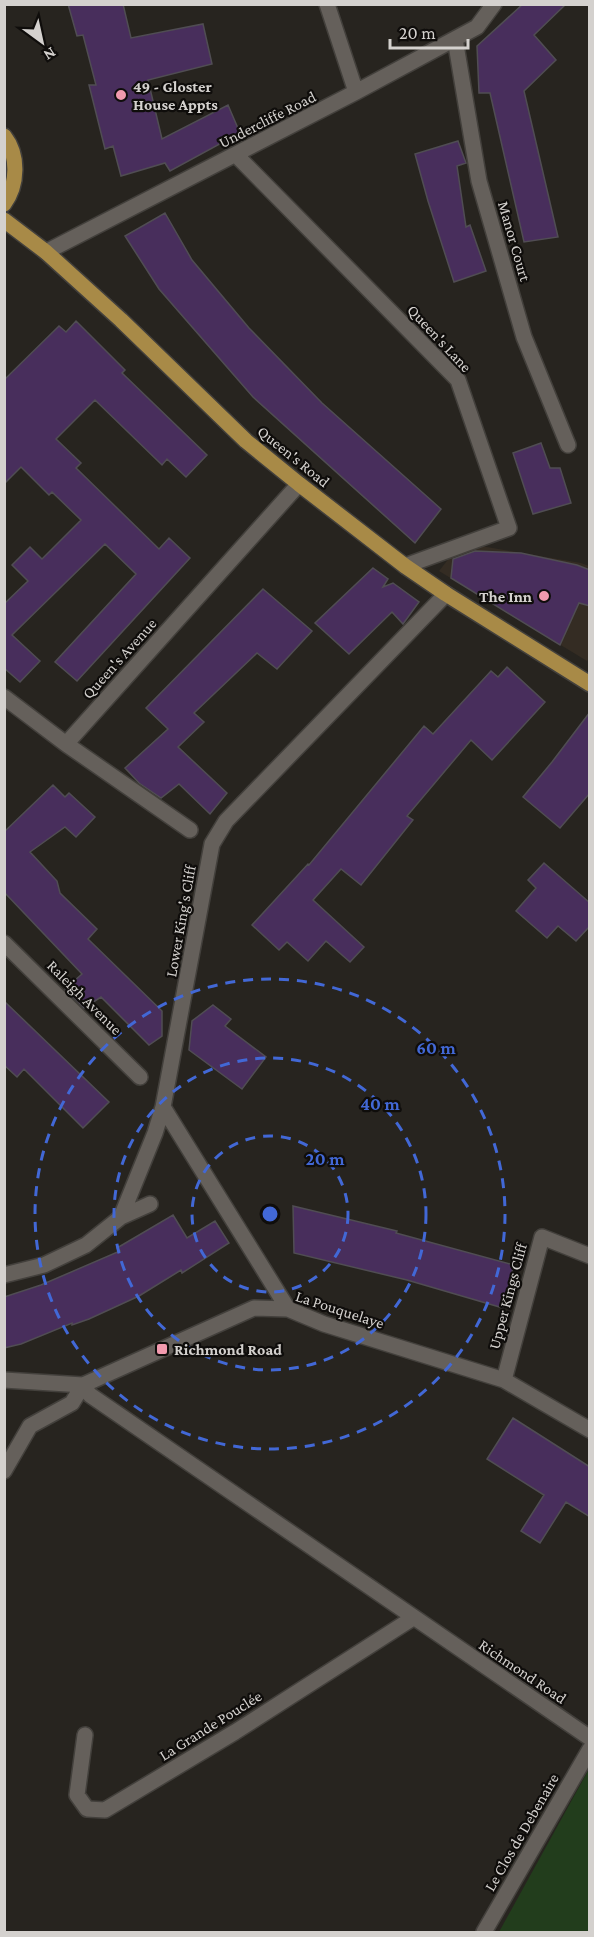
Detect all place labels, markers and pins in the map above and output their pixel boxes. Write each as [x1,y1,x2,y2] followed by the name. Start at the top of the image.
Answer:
[133,78,218,113] place label: 49 - Gloster House Appts
[114,88,128,102] marker: 49 - Gloster House Appts
[479,588,532,605] place label: The Inn
[537,589,551,603] marker: The Inn
[260,1204,280,1224] centre of rings
[174,1341,282,1358] place label: Richmond Road
[155,1342,169,1356] marker: Richmond Road

